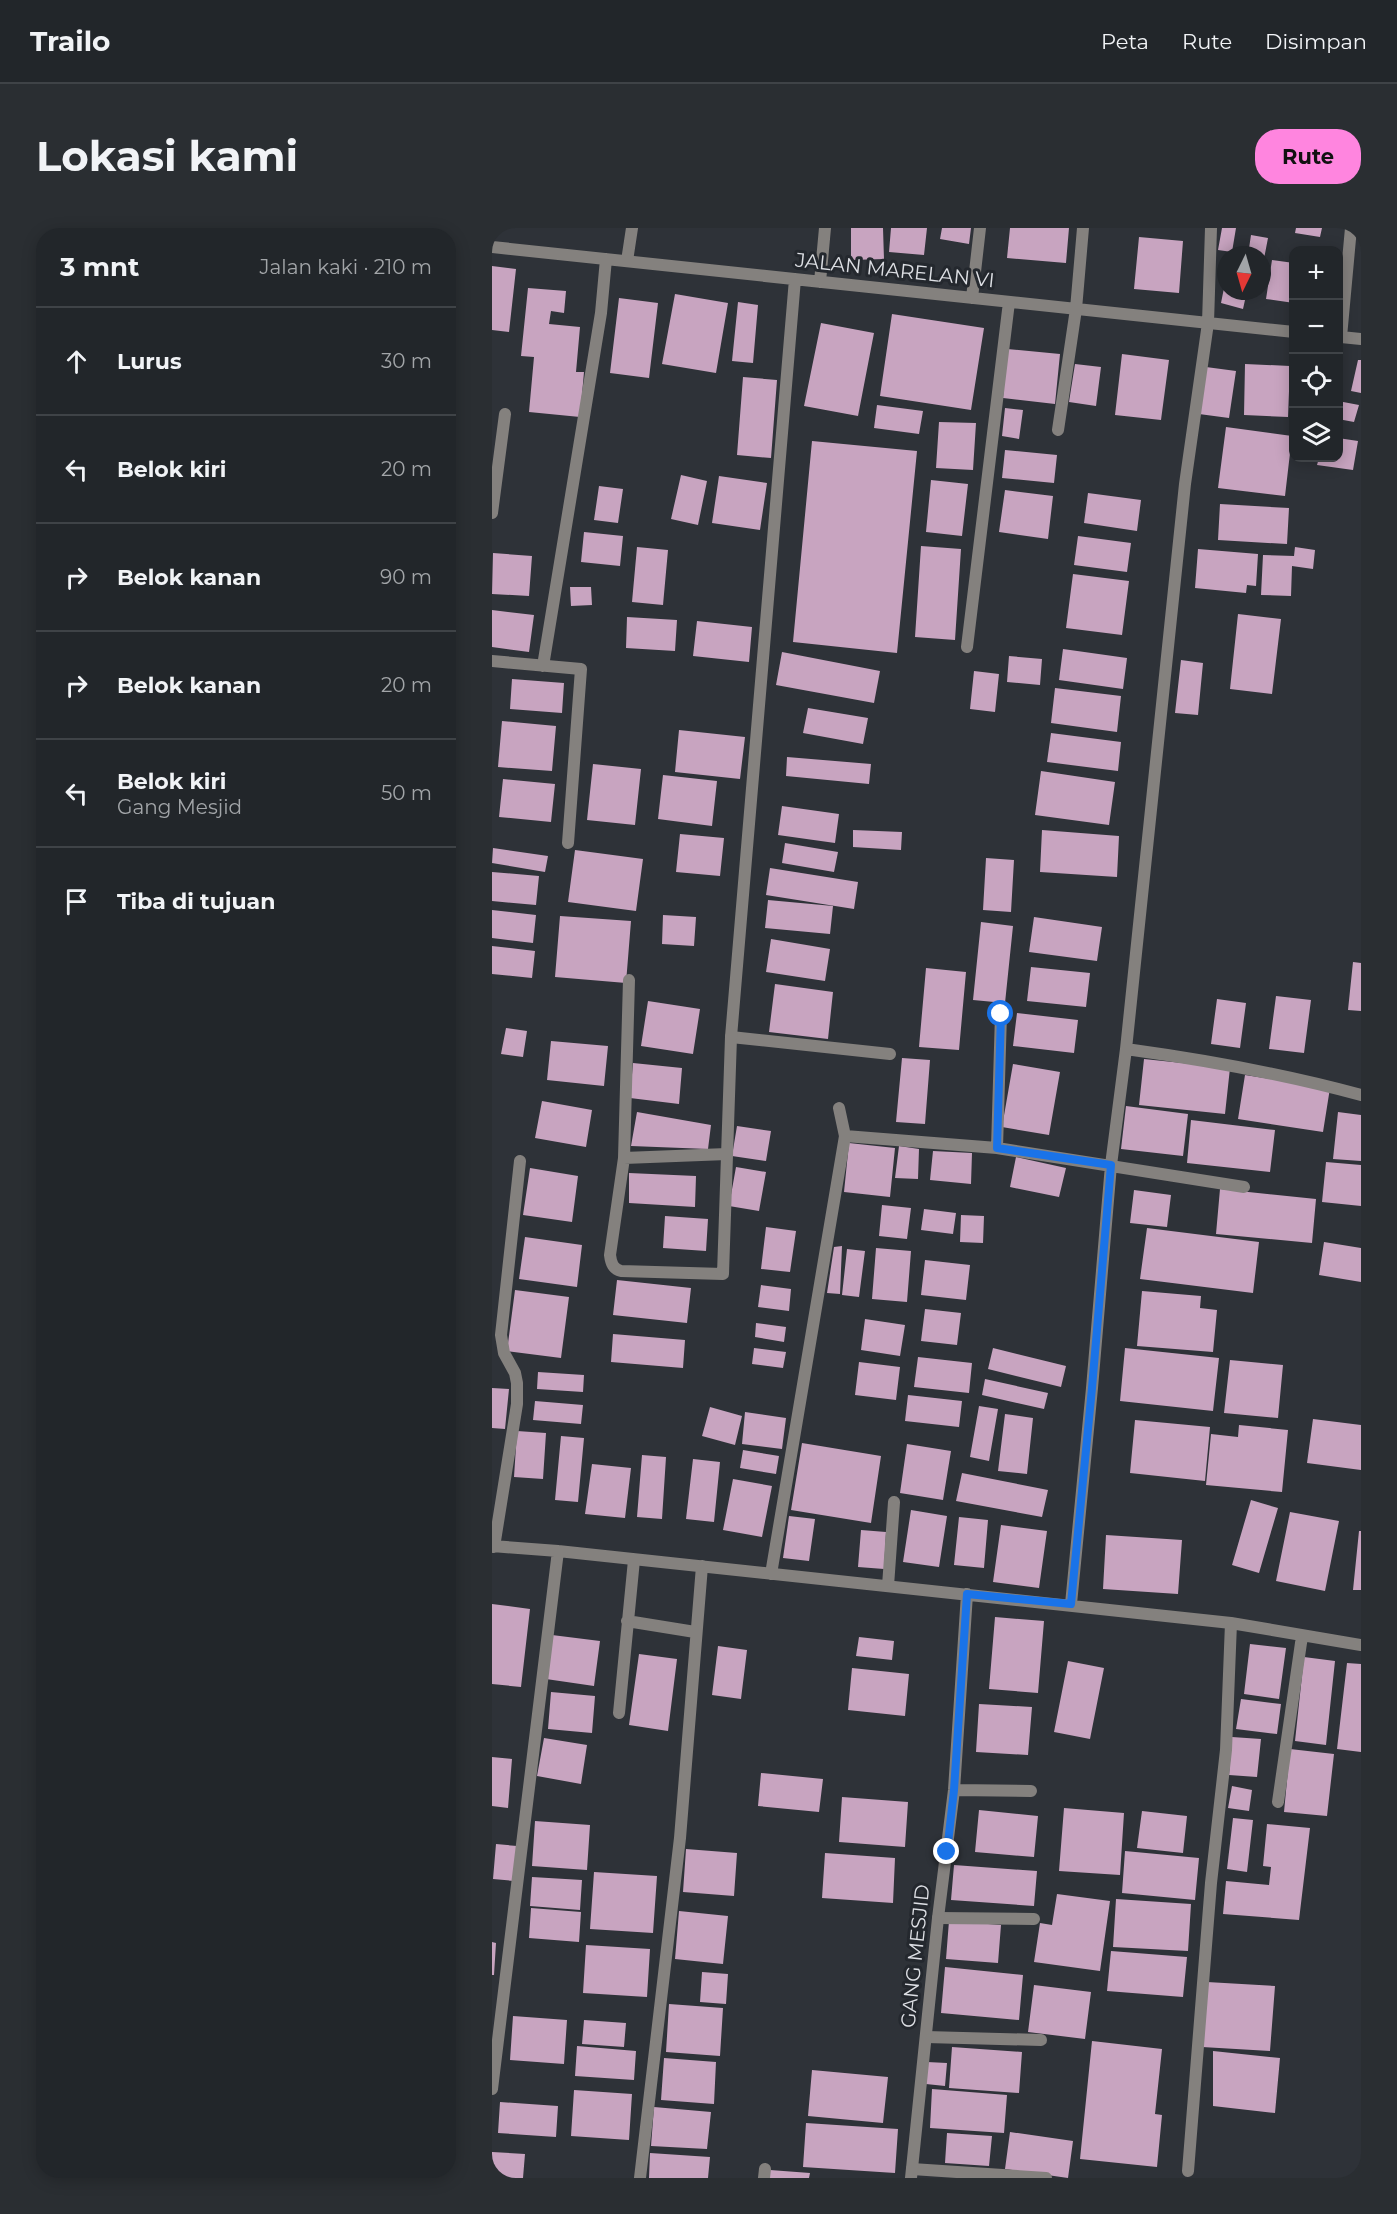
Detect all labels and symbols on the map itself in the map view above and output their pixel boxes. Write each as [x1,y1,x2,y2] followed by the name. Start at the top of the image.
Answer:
[1217,246,1271,300] north arrow
[793,247,996,292] street label: JALAN MARELAN VI
[987,1000,1013,1026] route start
[933,1838,959,1864] route end
[896,1883,934,2029] street label: GANG MESJID

